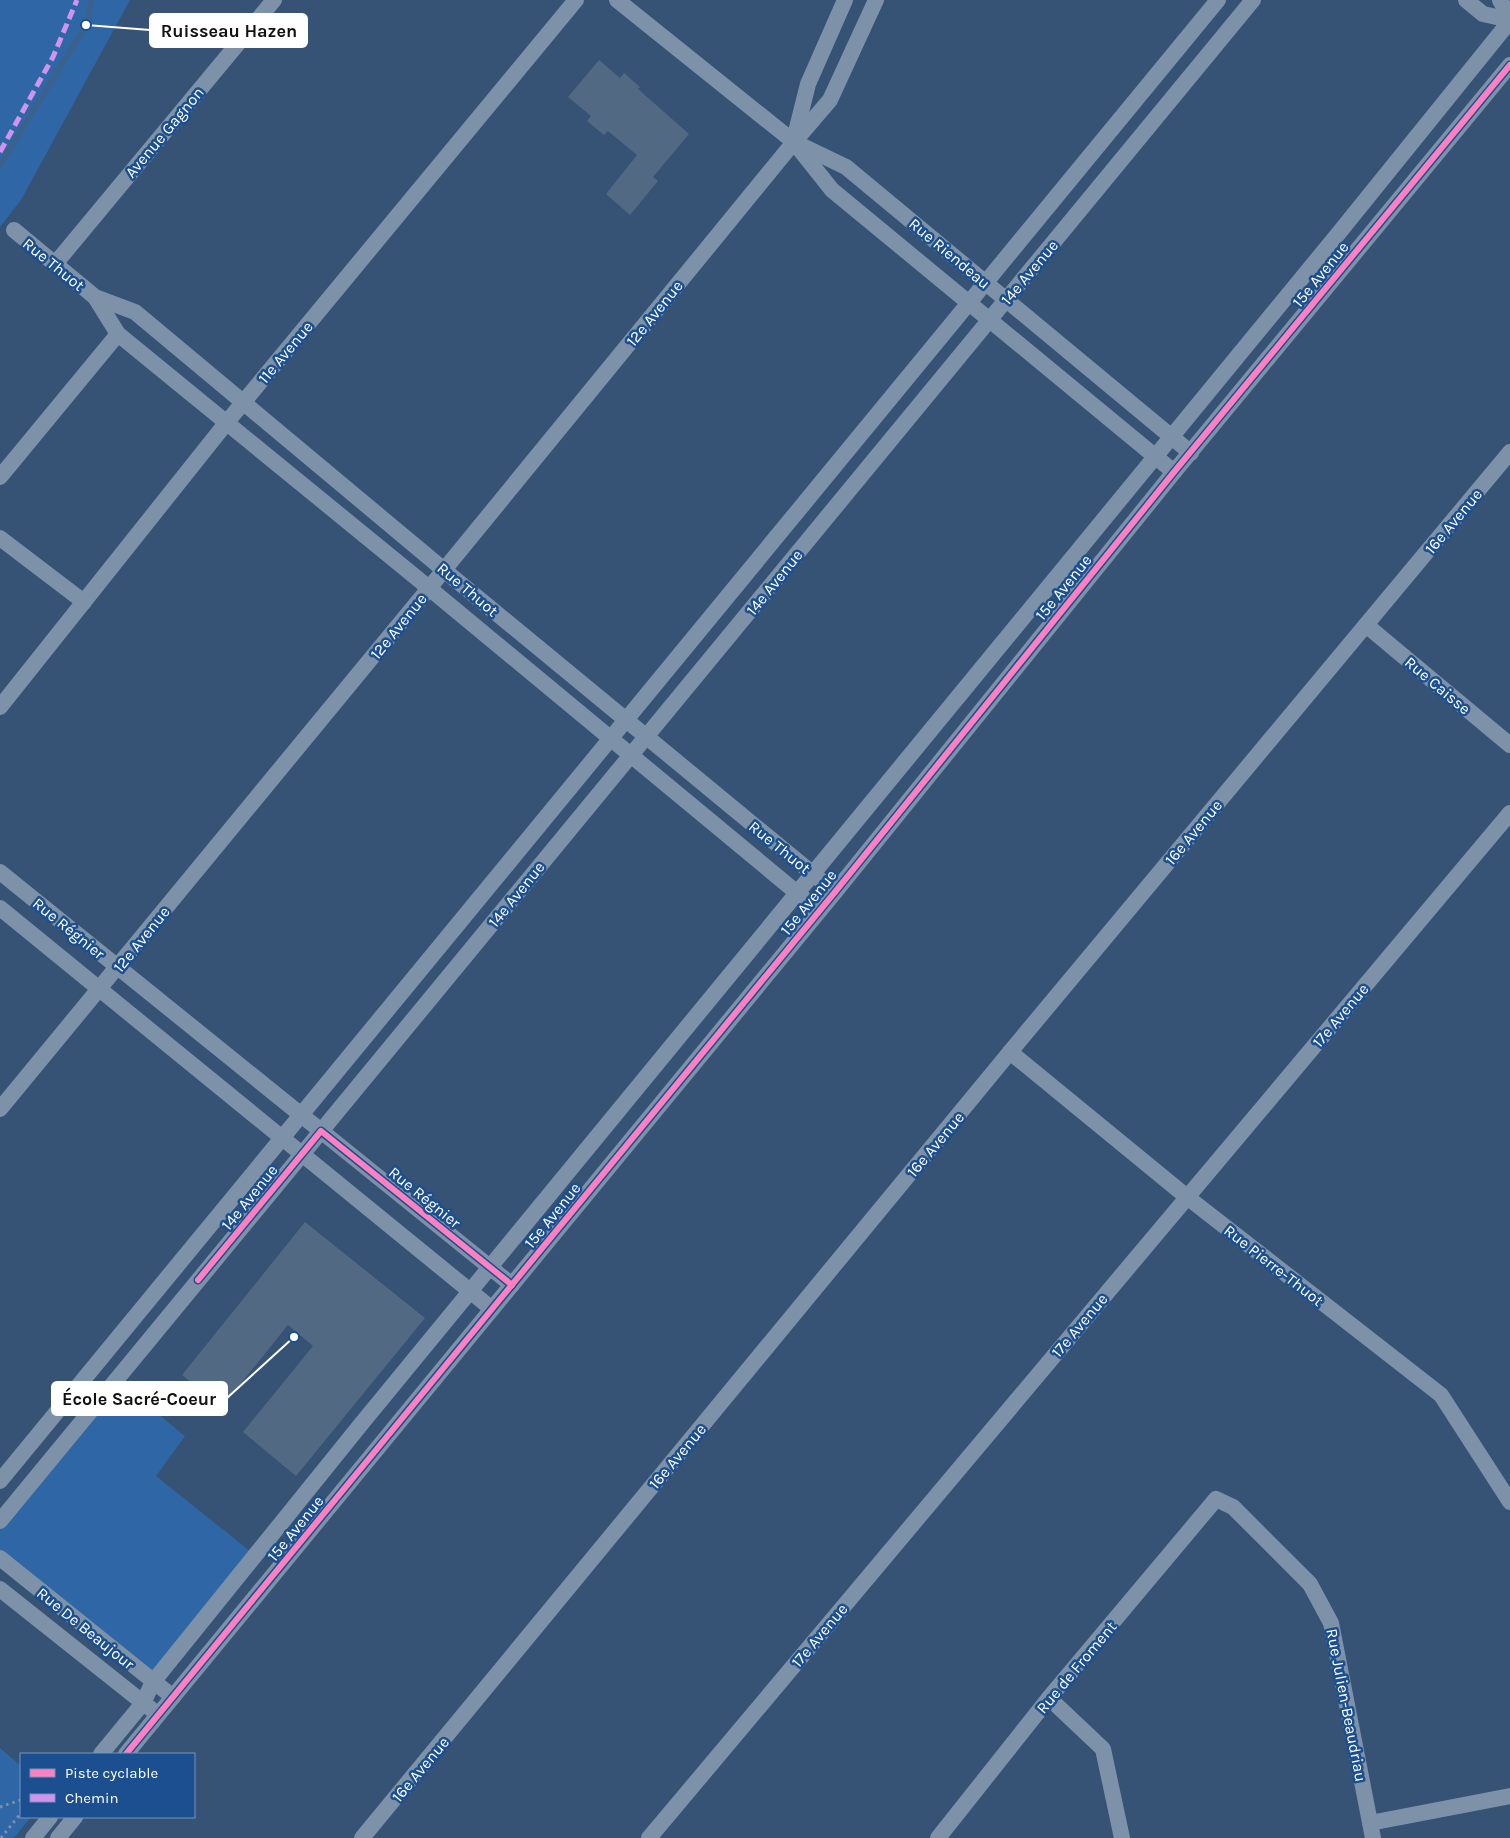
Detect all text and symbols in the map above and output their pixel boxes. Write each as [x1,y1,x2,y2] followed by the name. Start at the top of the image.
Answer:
[150,14,307,47] callout: Ruisseau Hazen
[161,20,297,42] text: Ruisseau Hazen
[121,83,208,182] street label: Avenue Gagnon
[905,214,994,293] street label: Rue Riendeau
[19,234,88,295] street label: Rue Thuot
[997,236,1062,309] street label: 14e Avenue
[1288,238,1353,311] street label: 15e Avenue
[622,277,687,350] street label: 12e Avenue
[254,317,317,387] street label: 11e Avenue
[1421,485,1486,558] street label: 16e Avenue
[742,546,807,619] street label: 14e Avenue
[1031,551,1096,624] street label: 15e Avenue
[433,558,502,620] street label: Rue Thuot
[366,590,431,663] street label: 12e Avenue
[1401,652,1474,718] street label: Rue Caisse
[1161,796,1226,869] street label: 16e Avenue
[745,817,814,878] street label: Rue Thuot
[484,858,549,931] street label: 14e Avenue
[776,866,841,939] street label: 15e Avenue
[29,894,109,963] street label: Rue Régnier
[109,903,174,976] street label: 12e Avenue
[1308,980,1373,1051] street label: 17e Avenue
[903,1108,968,1181] street label: 16e Avenue
[217,1161,282,1234] street label: 14e Avenue
[385,1163,465,1232] street label: Rue Régnier
[520,1179,585,1252] street label: 15e Avenue
[1220,1221,1327,1310] street label: Rue Pierre-Thuot
[1047,1290,1112,1361] street label: 17e Avenue
[52,1382,227,1415] callout: École Sacré-Coeur
[62,1387,216,1410] text: École Sacré-Coeur
[645,1420,710,1493] street label: 16e Avenue
[263,1492,328,1565] street label: 15e Avenue
[33,1583,138,1674] street label: Rue De Beaujour
[787,1600,852,1671] street label: 17e Avenue
[1032,1617,1121,1717] street label: Rue de Froment
[1322,1627,1371,1783] street label: Rue Julien-Beaudriau
[388,1733,453,1806] street label: 16e Avenue
[20,1753,195,1818] legend
[65,1764,158,1782] text: Piste cyclable
[65,1789,119,1807] text: Chemin

